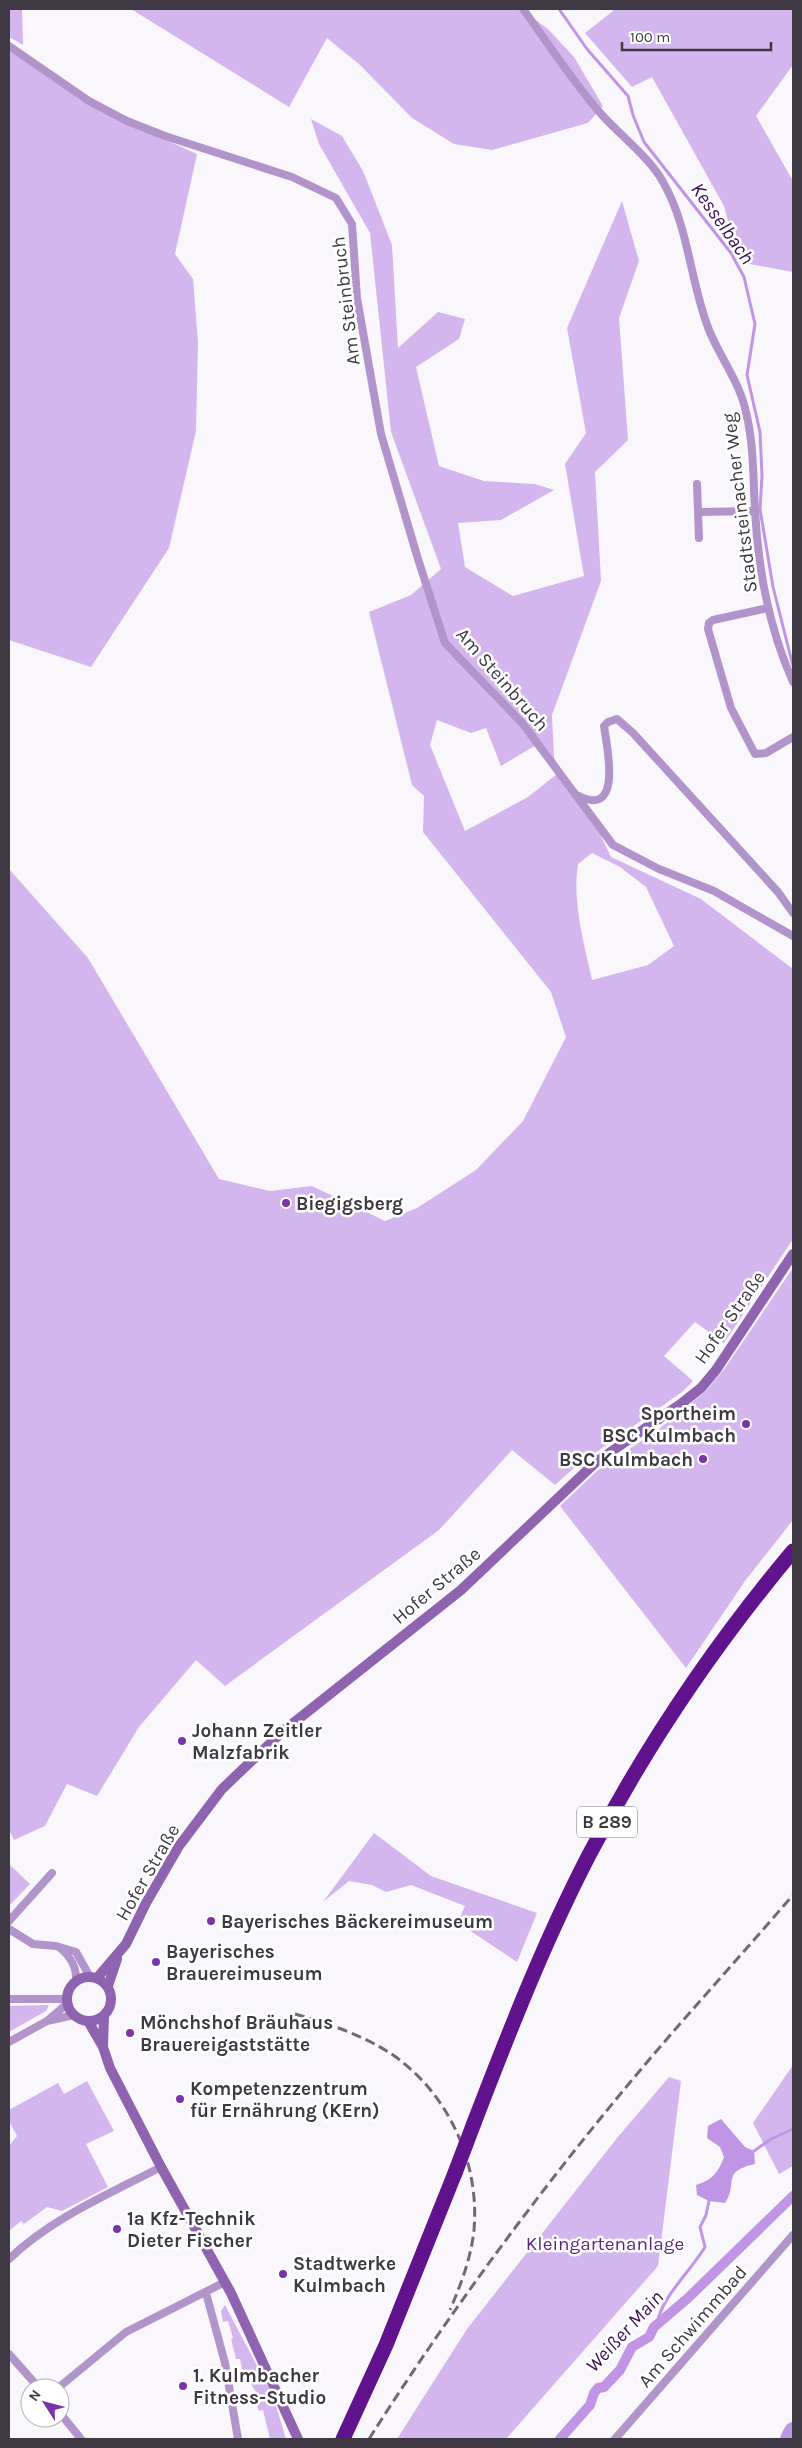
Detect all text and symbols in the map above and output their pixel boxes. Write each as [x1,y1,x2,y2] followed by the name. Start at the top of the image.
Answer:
[622,20,771,52] scale bar
[630,28,670,46] text: 100 m
[686,178,759,268] water label: Kesselbach
[327,235,365,367] street label: Am Steinbruch
[718,411,762,594] street label: Stadtsteinacher Weg
[451,624,553,736] street label: Am Steinbruch
[296,1193,403,1215] place label: Biegigsberg
[280,1197,292,1209] marker: Biegigsberg
[690,1267,770,1368] street label: Hofer Straße
[602,1403,736,1447] place label: Sportheim BSC Kulmbach
[740,1418,752,1430] marker: Sportheim BSC Kulmbach
[559,1449,693,1471] place label: BSC Kulmbach
[697,1453,709,1465] marker: BSC Kulmbach
[388,1543,485,1629] street label: Hofer Straße
[192,1720,322,1764] place label: Johann Zeitler Malzfabrik
[176,1735,188,1747] marker: Johann Zeitler Malzfabrik
[577,1806,637,1838] road number: B 289
[111,1820,184,1925] street label: Hofer Straße
[221,1911,493,1933] place label: Bayerisches Bäckereimuseum
[205,1915,217,1927] marker: Bayerisches Bäckereimuseum
[166,1941,323,1985] place label: Bayerisches Brauereimuseum
[150,1956,162,1968] marker: Bayerisches Brauereimuseum
[140,2012,333,2056] place label: Mönchshof Bräuhaus Brauereigaststätte
[124,2027,136,2039] marker: Mönchshof Bräuhaus Brauereigaststätte
[190,2078,380,2122] place label: Kompetenzzentrum für Ernährung (KErn)
[174,2093,186,2105] marker: Kompetenzzentrum für Ernährung (KErn)
[127,2208,255,2252] place label: 1a Kfz-Technik Dieter Fischer
[111,2223,123,2235] marker: 1a Kfz-Technik Dieter Fischer
[526,2233,684,2255] park label: Kleingartenanlage
[293,2253,396,2297] place label: Stadtwerke Kulmbach
[634,2261,752,2392] street label: Am Schwimmbad
[277,2268,289,2280] marker: Stadtwerke Kulmbach
[581,2286,668,2377] water label: Weißer Main
[193,2365,326,2409] place label: 1. Kulmbacher Fitness-Studio
[20,2378,70,2428] north arrow
[177,2380,189,2392] marker: 1. Kulmbacher Fitness-Studio
[25,2387,45,2405] text: N

